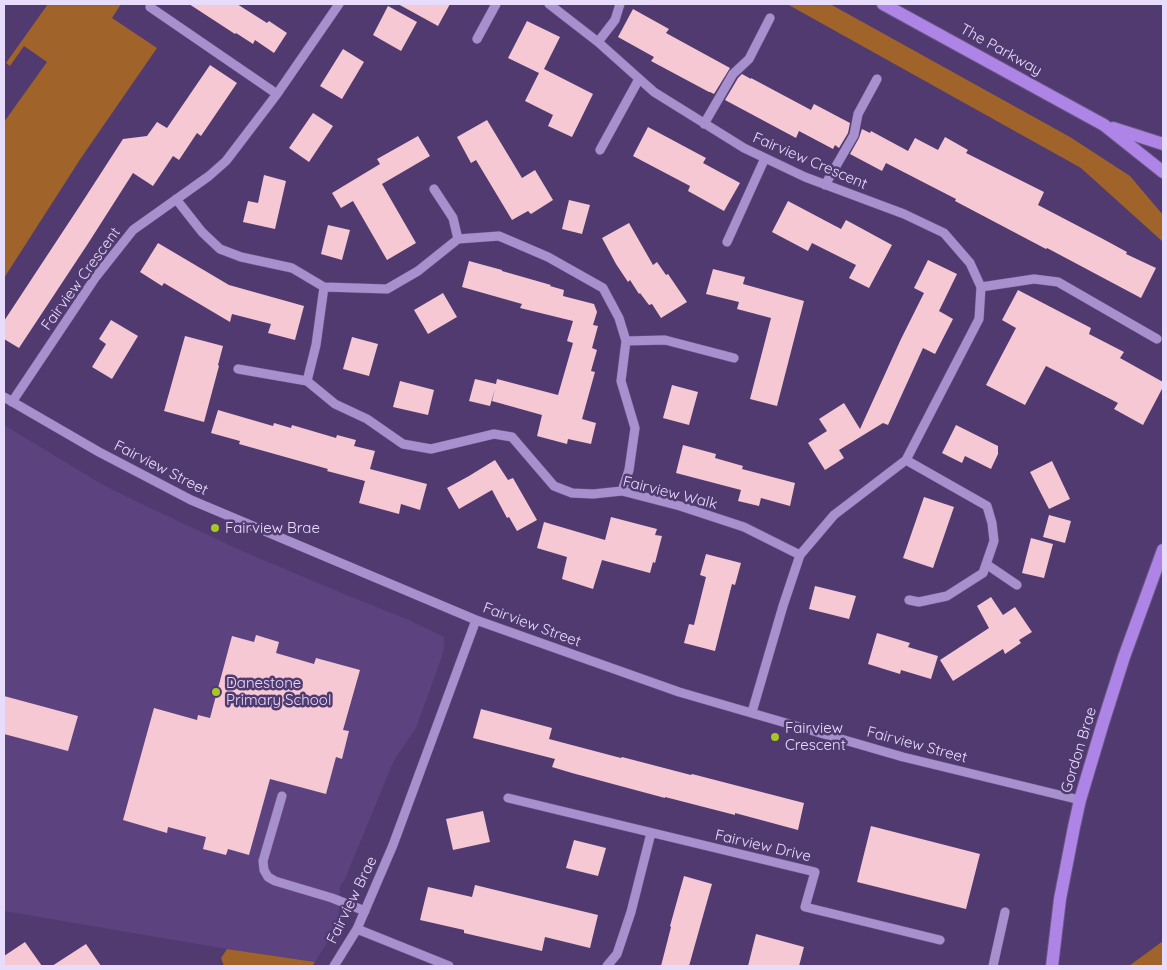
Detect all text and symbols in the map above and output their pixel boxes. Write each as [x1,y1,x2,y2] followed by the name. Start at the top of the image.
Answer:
[957,20,1045,80] street label: The Parkway
[750,129,870,193] street label: Fairview Crescent
[38,224,124,334] street label: Fairview Crescent
[111,437,211,499] street label: Fairview Street
[621,473,719,513] street label: Fairview Walk
[225,519,320,537] place label: Fairview Brae
[209,522,221,534] marker: Fairview Brae
[481,599,583,651] street label: Fairview Street
[226,674,331,709] place label: Danestone Primary School
[210,686,222,698] marker: Danestone Primary School
[1057,705,1101,795] street label: Gordon Brae
[785,719,846,754] place label: Fairview Crescent
[865,723,969,767] street label: Fairview Street
[769,731,781,743] marker: Fairview Crescent
[713,826,813,866] street label: Fairview Drive
[323,853,381,947] street label: Fairview Brae

